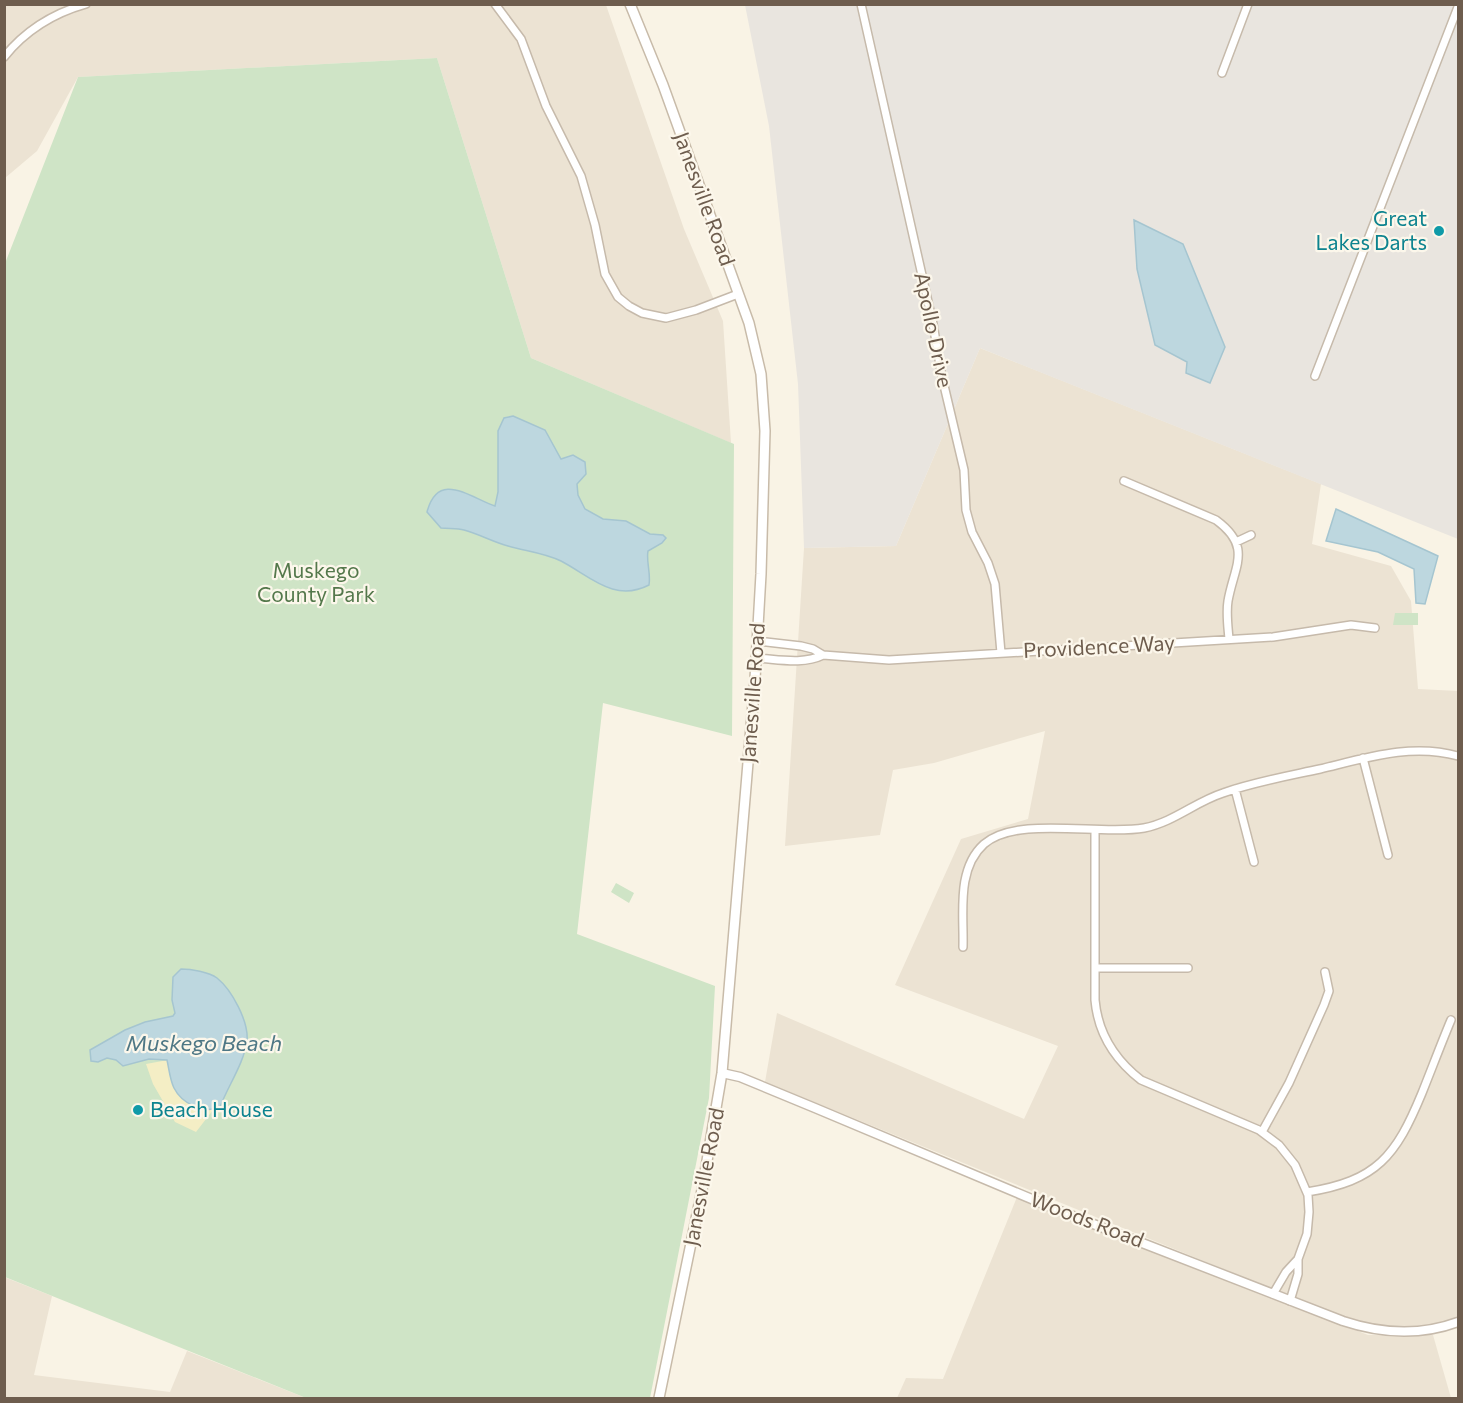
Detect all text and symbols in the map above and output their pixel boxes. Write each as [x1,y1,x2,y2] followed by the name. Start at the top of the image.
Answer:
[670,128,741,269] street label: Janesville Road
[1315,205,1427,254] place label: Great Lakes Darts
[1432,224,1446,238] marker: Great Lakes Darts
[910,270,959,390] street label: Apollo Drive
[257,557,375,606] park label: Muskego County Park
[734,622,769,764] street label: Janesville Road
[1022,629,1176,662] street label: Providence Way
[126,1029,282,1056] water label: Muskego Beach
[150,1096,273,1121] place label: Beach House
[131,1103,145,1117] marker: Beach House
[677,1105,728,1248] street label: Janesville Road
[1027,1185,1148,1252] street label: Woods Road

